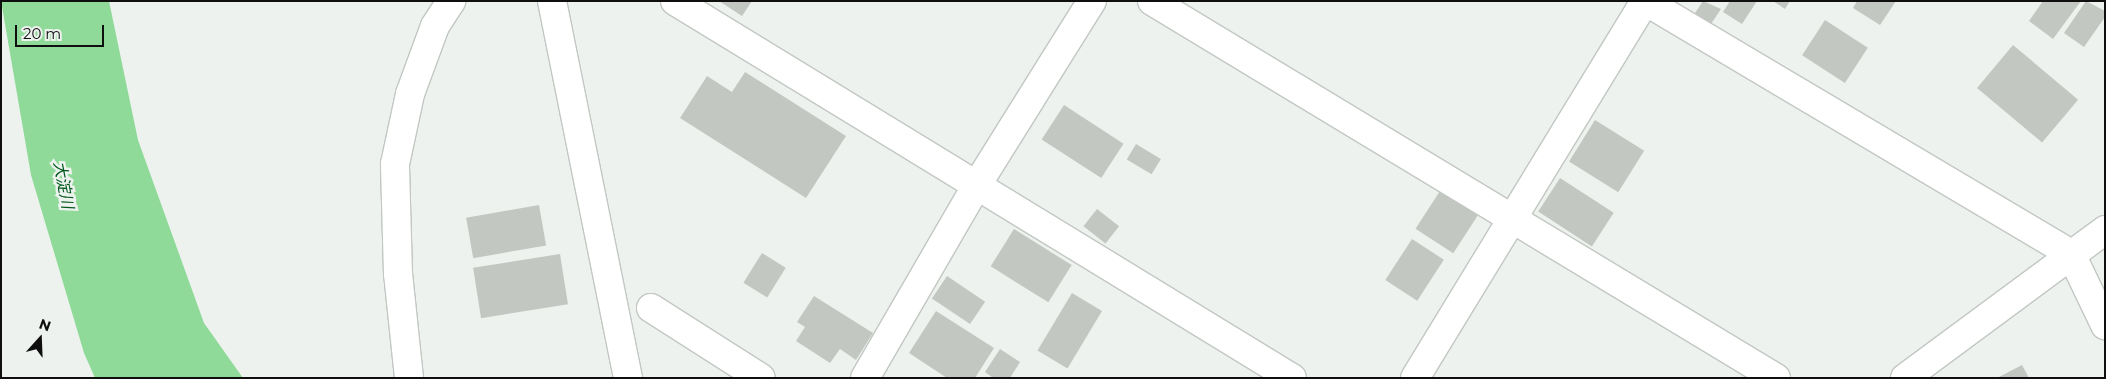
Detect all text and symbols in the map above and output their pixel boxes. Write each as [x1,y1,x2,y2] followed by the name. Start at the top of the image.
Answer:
[18,15,106,47] scale bar
[23,24,61,43] text: 20 m
[49,160,77,210] water label: 大淀川
[15,314,65,364] north arrow
[37,315,54,335] text: N

